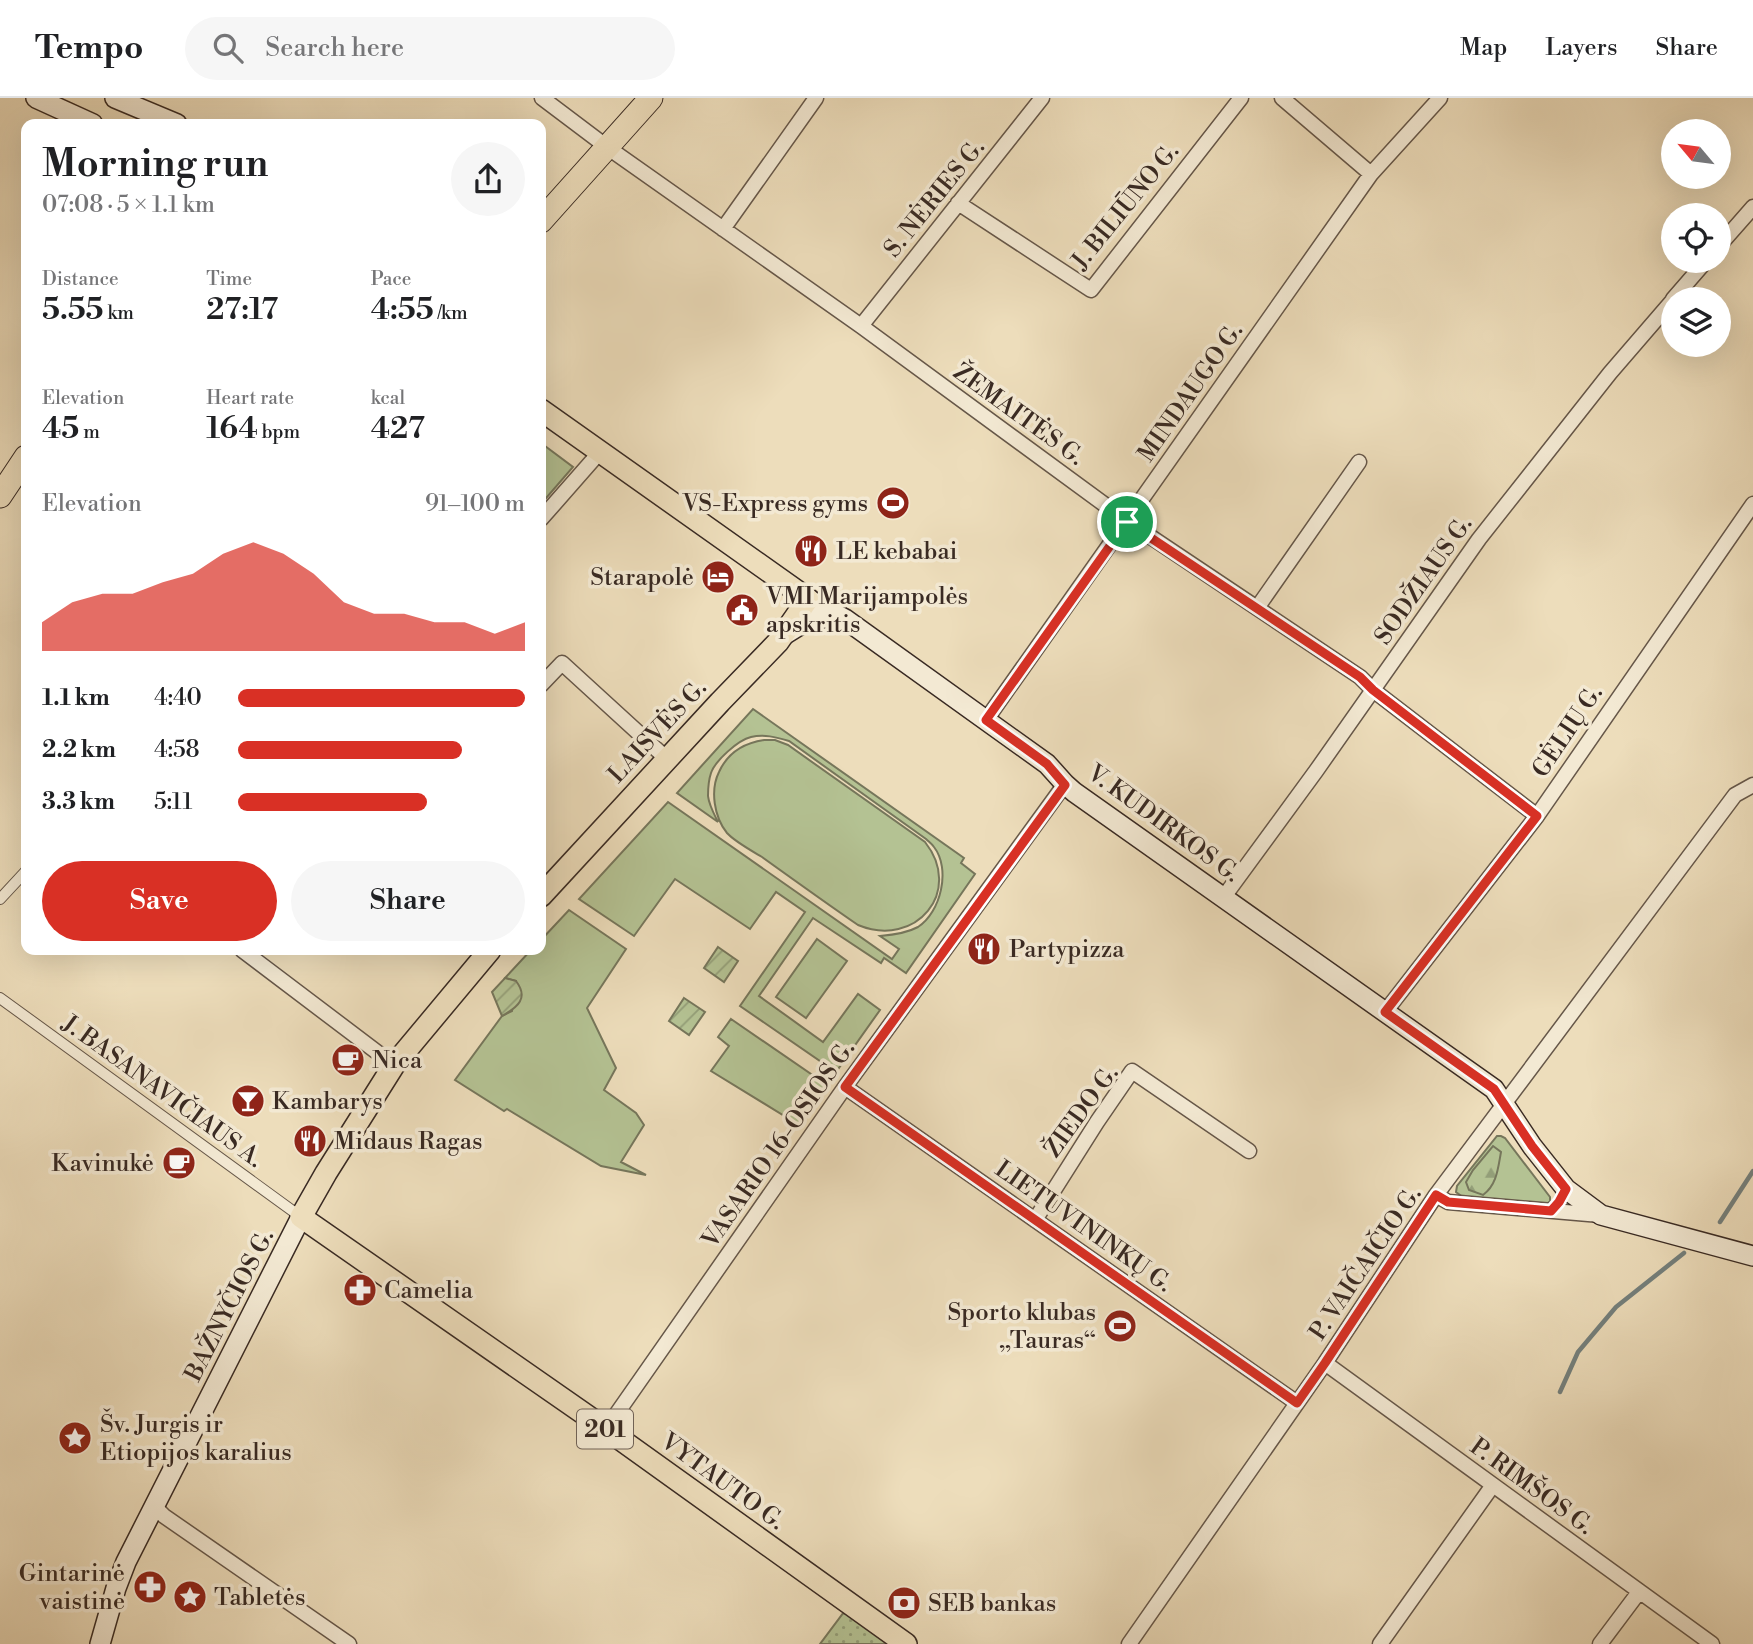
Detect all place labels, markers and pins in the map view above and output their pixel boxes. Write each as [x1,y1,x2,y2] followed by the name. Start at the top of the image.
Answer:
[874,484,912,522] sports icon: VS-Express gyms
[681,489,868,519] place label: VS-Express gyms
[1097,492,1157,552] pin
[792,532,830,570] restaurant icon: LE kebabai
[836,537,958,567] place label: LE kebabai
[699,558,737,596] hotel icon: Starapolė
[590,563,694,593] place label: Starapolė
[765,582,968,640] place label: VMI Marijampolės apskritis
[723,591,761,629] public building icon: VMI Marijampolės apskritis
[965,930,1003,968] restaurant icon: Partypizza
[1009,935,1125,965] place label: Partypizza
[329,1041,367,1079] cafe icon: Nica
[372,1046,423,1076] place label: Nica
[229,1082,267,1120] bar icon: Kambarys
[272,1087,383,1117] place label: Kambarys
[291,1122,329,1160] restaurant icon: Midaus Ragas
[334,1127,482,1157] place label: Midaus Ragas
[160,1144,198,1182] cafe icon: Kavinukė
[51,1149,154,1179] place label: Kavinukė
[341,1271,379,1309] pharmacy icon: Camelia
[384,1276,474,1306] place label: Camelia
[948,1298,1096,1356] place label: Sporto klubas „Tauras“
[1101,1307,1139,1345] sports icon: Sporto klubas „Tauras“
[100,1408,292,1468] place label: Šv. Jurgis ir Etiopijos karalius
[56,1419,94,1457] place icon: Šv. Jurgis ir Etiopijos karalius
[19,1559,125,1617] place label: Gintarinė vaistinė
[131,1568,169,1606] pharmacy icon: Gintarinė vaistinė
[171,1578,209,1616] place icon: Tabletės
[214,1583,305,1613] place label: Tabletės
[885,1584,923,1622] bank icon: SEB bankas
[928,1589,1056,1619] place label: SEB bankas

